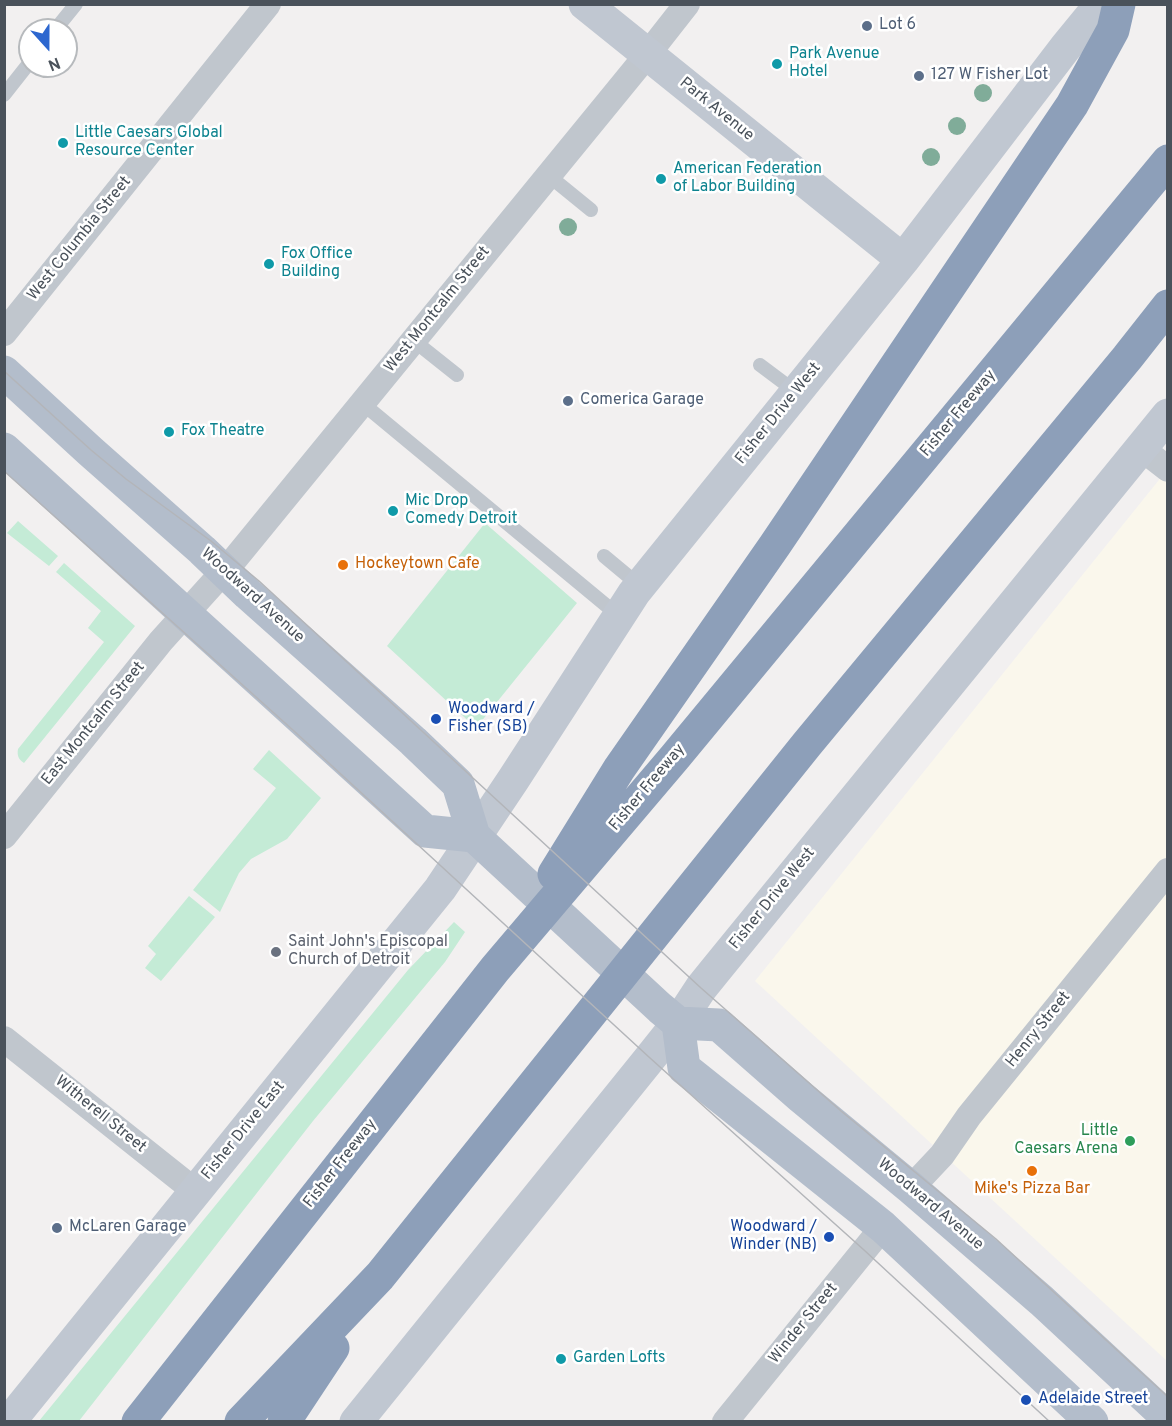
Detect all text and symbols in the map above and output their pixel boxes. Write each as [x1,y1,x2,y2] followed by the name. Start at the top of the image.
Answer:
[879,16,916,36] place label: Lot 6
[18,18,78,78] north arrow
[860,19,874,33] marker: Lot 6
[789,45,879,83] place label: Park Avenue Hotel
[45,52,63,74] text: N
[770,57,784,71] marker: Park Avenue Hotel
[931,66,1048,86] place label: 127 W Fisher Lot
[912,69,926,83] marker: 127 W Fisher Lot
[675,74,757,146] street label: Park Avenue
[75,124,223,162] place label: Little Caesars Global Resource Center
[56,136,70,150] marker: Little Caesars Global Resource Center
[673,160,822,198] place label: American Federation of Labor Building
[654,172,668,186] marker: American Federation of Labor Building
[24,173,136,305] street label: West Columbia Street
[381,243,495,377] street label: West Montcalm Street
[281,245,353,283] place label: Fox Office Building
[262,257,276,271] marker: Fox Office Building
[732,359,826,469] street label: Fisher Drive West
[917,367,1001,461] street label: Fisher Freeway
[580,391,704,411] place label: Comerica Garage
[561,394,575,408] marker: Comerica Garage
[181,422,264,442] place label: Fox Theatre
[162,425,176,439] marker: Fox Theatre
[405,492,518,530] place label: Mic Drop Comedy Detroit
[386,504,400,518] marker: Mic Drop Comedy Detroit
[196,545,308,647] street label: Woodward Avenue
[355,555,480,575] place label: Hockeytown Cafe
[336,558,350,572] marker: Hockeytown Cafe
[38,658,150,790] street label: East Montcalm Street
[448,700,535,738] place label: Woodward / Fisher (SB)
[429,712,443,726] marker: Woodward / Fisher (SB)
[606,741,690,835] street label: Fisher Freeway
[726,844,820,954] street label: Fisher Drive West
[288,933,448,971] place label: Saint John's Episcopal Church of Detroit
[269,945,283,959] marker: Saint John's Episcopal Church of Detroit
[1003,988,1075,1072] street label: Henry Street
[50,1072,150,1158] street label: Witherell Street
[198,1078,290,1184] street label: Fisher Drive East
[300,1116,382,1212] street label: Fisher Freeway
[1014,1122,1118,1160] place label: Little Caesars Arena
[1123,1134,1137,1148] marker: Little Caesars Arena
[873,1155,987,1255] street label: Woodward Avenue
[1025,1164,1039,1178] marker: Mike's Pizza Bar
[974,1180,1090,1200] place label: Mike's Pizza Bar
[69,1218,187,1238] place label: McLaren Garage
[730,1218,817,1256] place label: Woodward / Winder (NB)
[50,1221,64,1235] marker: McLaren Garage
[822,1230,836,1244] marker: Woodward / Winder (NB)
[766,1280,842,1368] street label: Winder Street
[573,1349,666,1369] place label: Garden Lofts
[554,1352,568,1366] marker: Garden Lofts
[1038,1390,1148,1410] place label: Adelaide Street
[1019,1393,1033,1407] marker: Adelaide Street

